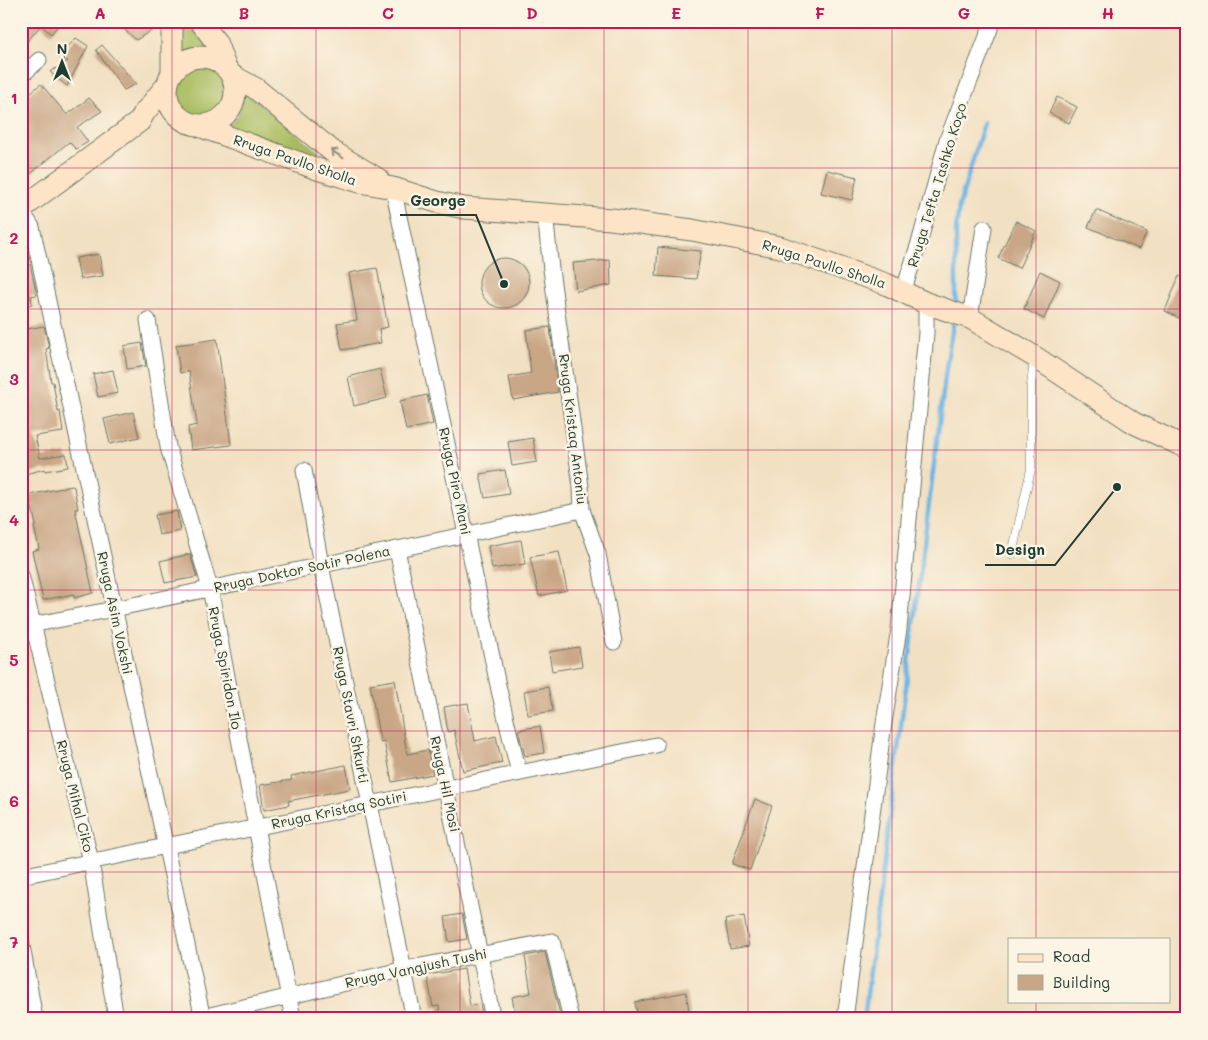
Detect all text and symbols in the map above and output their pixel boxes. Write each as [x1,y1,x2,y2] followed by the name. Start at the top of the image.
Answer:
[94,2,106,23] text: A
[239,2,249,23] text: B
[382,2,394,23] text: C
[526,2,538,23] text: D
[671,2,681,23] text: E
[815,2,825,23] text: F
[958,2,970,23] text: G
[1102,2,1114,23] text: H
[38,38,88,88] north arrow
[57,39,67,58] text: N
[10,87,18,108] text: 1
[902,100,971,269] street label: Rruga Tefta Tashko Koço
[231,129,359,190] street label: Rruga Pavllo Sholla
[330,148,344,158] one-way arrow
[400,185,476,215] callout: George
[410,190,466,210] text: George
[10,227,19,248] text: 2
[760,235,889,293] street label: Rruga Pavllo Sholla
[555,353,592,505] street label: Rruga Kristaq Antoniu
[9,368,19,389] text: 3
[435,425,476,536] street label: Rruga Piro Mani
[9,509,19,530] text: 4
[985,535,1055,565] callout: Design
[995,539,1045,559] text: Design
[212,541,392,597] street label: Rruga Doktor Sotir Polena
[93,550,138,676] street label: Rruga Asim Vokshi
[204,605,247,731] street label: Rruga Spiridon Ilo
[329,645,374,785] street label: Rruga Stavri Shkurti
[9,649,19,670] text: 5
[426,734,465,834] street label: Rruga Hil Mosi
[52,738,99,854] street label: Rruga Mihal Ciko
[269,786,408,833] street label: Rruga Kristaq Sotiri
[9,790,19,811] text: 6
[10,931,19,952] text: 7
[1008,938,1170,1002] legend
[343,943,489,992] street label: Rruga Vangjush Tushi
[1053,946,1090,966] text: Road
[1053,972,1110,992] text: Building

